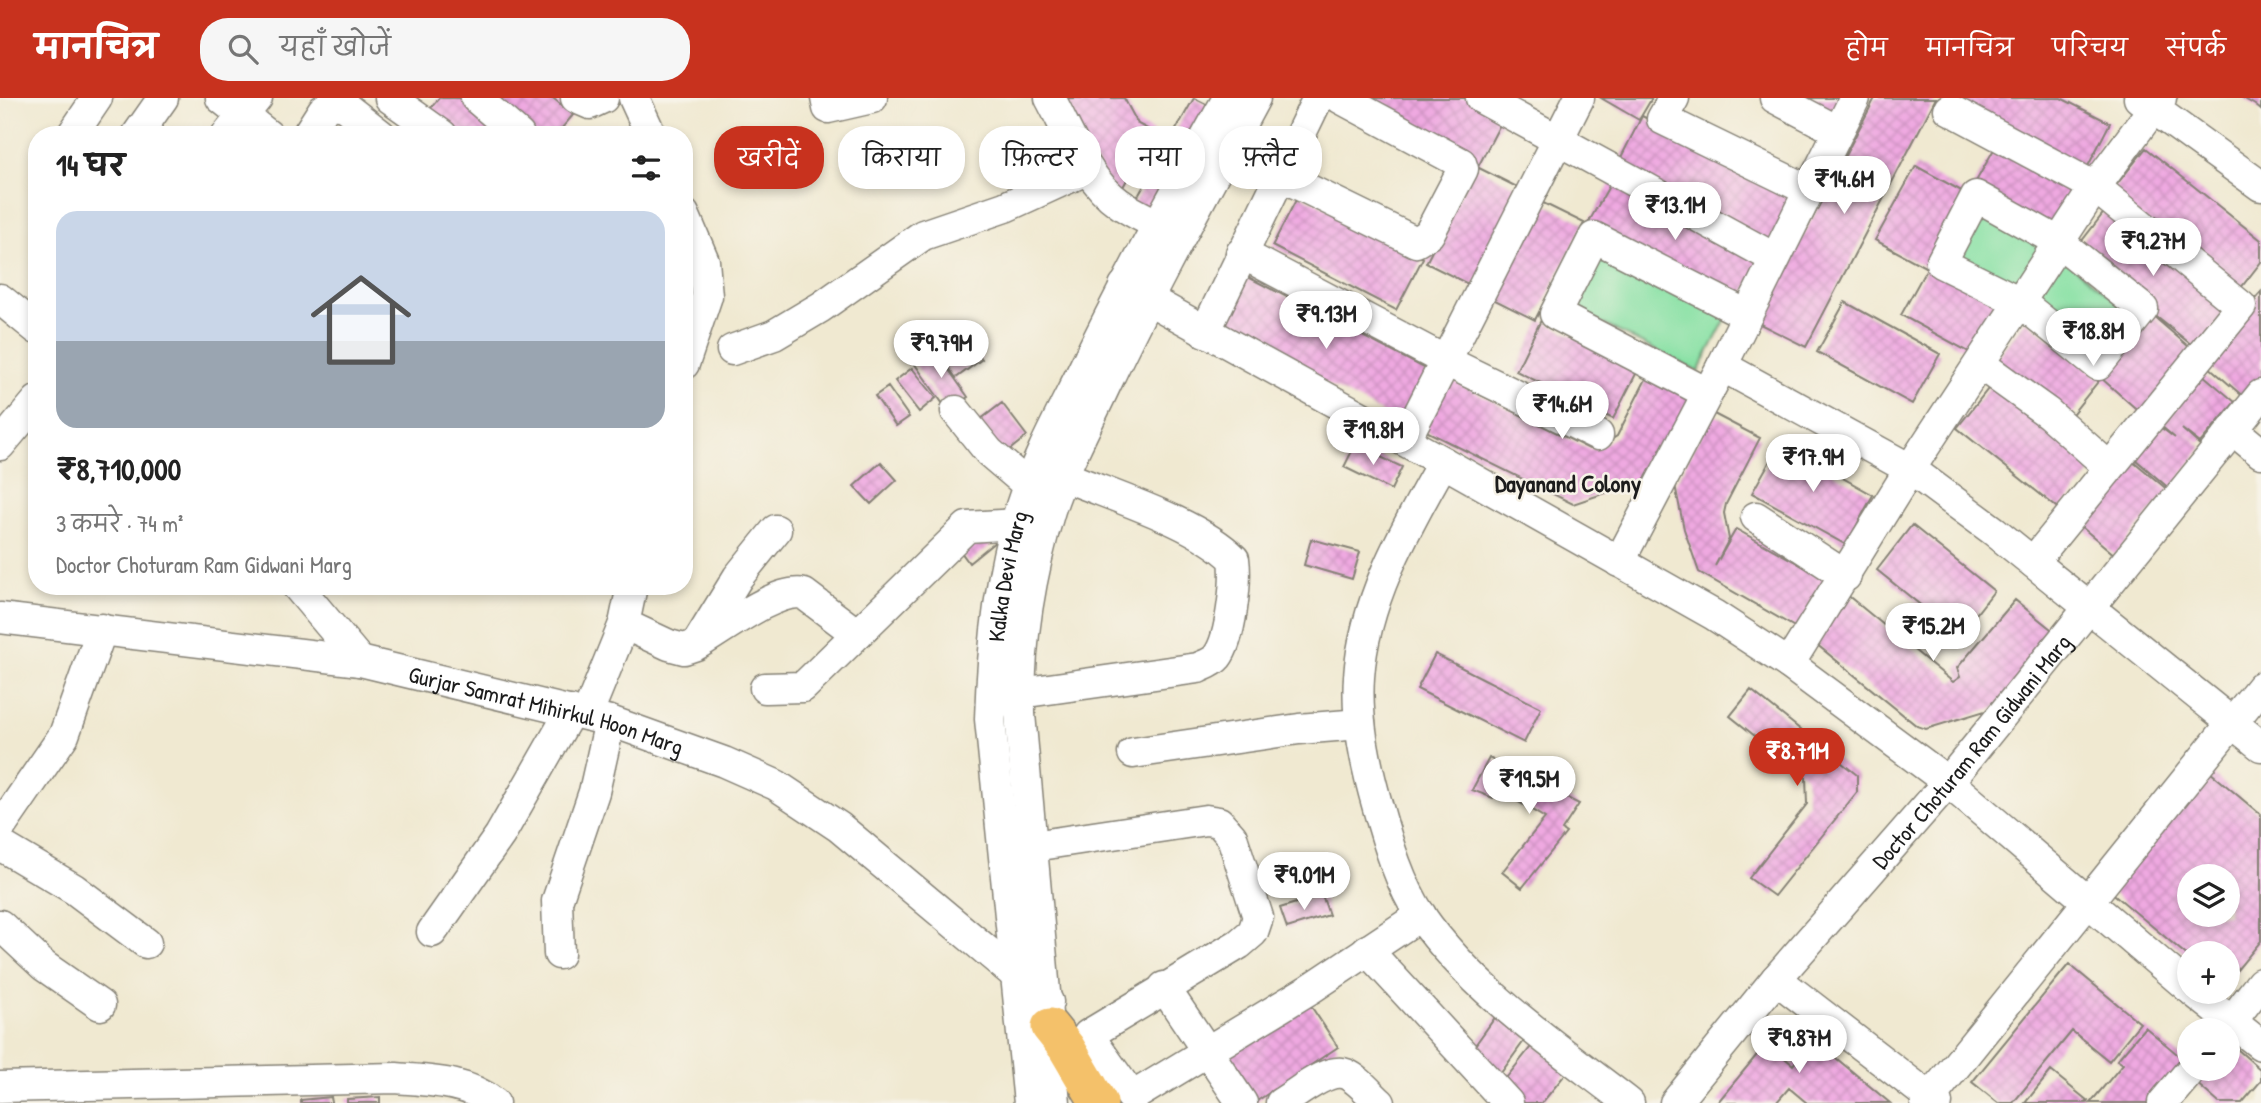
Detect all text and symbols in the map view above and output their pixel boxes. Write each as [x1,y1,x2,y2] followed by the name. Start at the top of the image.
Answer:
[200,18,690,81] search box
[35,24,158,68] text: मानचित्र
[280,29,391,64] text: यहाँ खोजें
[224,30,262,68] icon: search
[1845,31,1888,63] text: होम
[1926,31,2014,63] text: मानचित्र
[2052,31,2128,63] text: परिचय
[2166,31,2226,63] text: संपर्क
[714,126,824,189] chip: खरीदें
[838,126,965,189] chip: किराया
[979,126,1101,189] chip: फ़िल्टर
[1115,126,1205,189] chip: नया
[1219,126,1322,189] chip: फ़्लैट
[56,145,125,185] text: 14 घर
[627,149,665,187] icon: filters
[1787,156,1901,216] pin: ₹14.6M
[1814,163,1874,194] text: ₹14.6M
[1618,183,1732,242] pin: ₹13.1M
[1644,189,1706,220] text: ₹13.1M
[2096,218,2210,278] pin: ₹9.27M
[2121,225,2185,256] text: ₹9.27M
[298,257,424,383] icon: home
[1269,292,1383,351] pin: ₹9.13M
[1295,298,1357,329] text: ₹9.13M
[2036,308,2150,368] pin: ₹18.8M
[2062,315,2124,346] text: ₹18.8M
[884,320,998,380] pin: ₹9.79M
[910,327,972,358] text: ₹9.79M
[1505,382,1619,441] pin: ₹14.6M
[1532,388,1592,419] text: ₹14.6M
[1316,408,1430,467] pin: ₹19.8M
[1342,414,1404,445] text: ₹19.8M
[1756,434,1870,494] pin: ₹17.9M
[1782,441,1844,472] text: ₹17.9M
[56,449,181,489] text: ₹8,710,000
[1495,467,1641,500] district label: Dayanand Colony
[980,507,1034,643] street label: Kalka Devi Marg
[56,508,183,539] text: 3 कमरे · 74 m²
[56,549,352,580] text: Doctor Choturam Ram Gidwani Marg
[1876,603,1990,663] pin: ₹15.2M
[1901,610,1965,641] text: ₹15.2M
[1864,627,2077,875] street label: Doctor Choturam Ram Gidwani Marg
[406,658,688,762] street label: Gurjar Samrat Mihirkul Hoon Marg
[1740,728,1854,788] pin: ₹8.71M
[1765,735,1829,766] text: ₹8.71M
[1472,756,1586,816] pin: ₹19.5M
[1499,763,1559,794] text: ₹19.5M
[1247,852,1361,912] pin: ₹9.01M
[1273,859,1335,890] text: ₹9.01M
[2177,864,2240,1081] map controls
[2177,864,2240,927] button: layers
[2177,941,2240,1004] button: +
[1742,1016,1856,1075] pin: ₹9.87M
[2177,1018,2240,1081] button: −
[1767,1022,1831,1053] text: ₹9.87M

